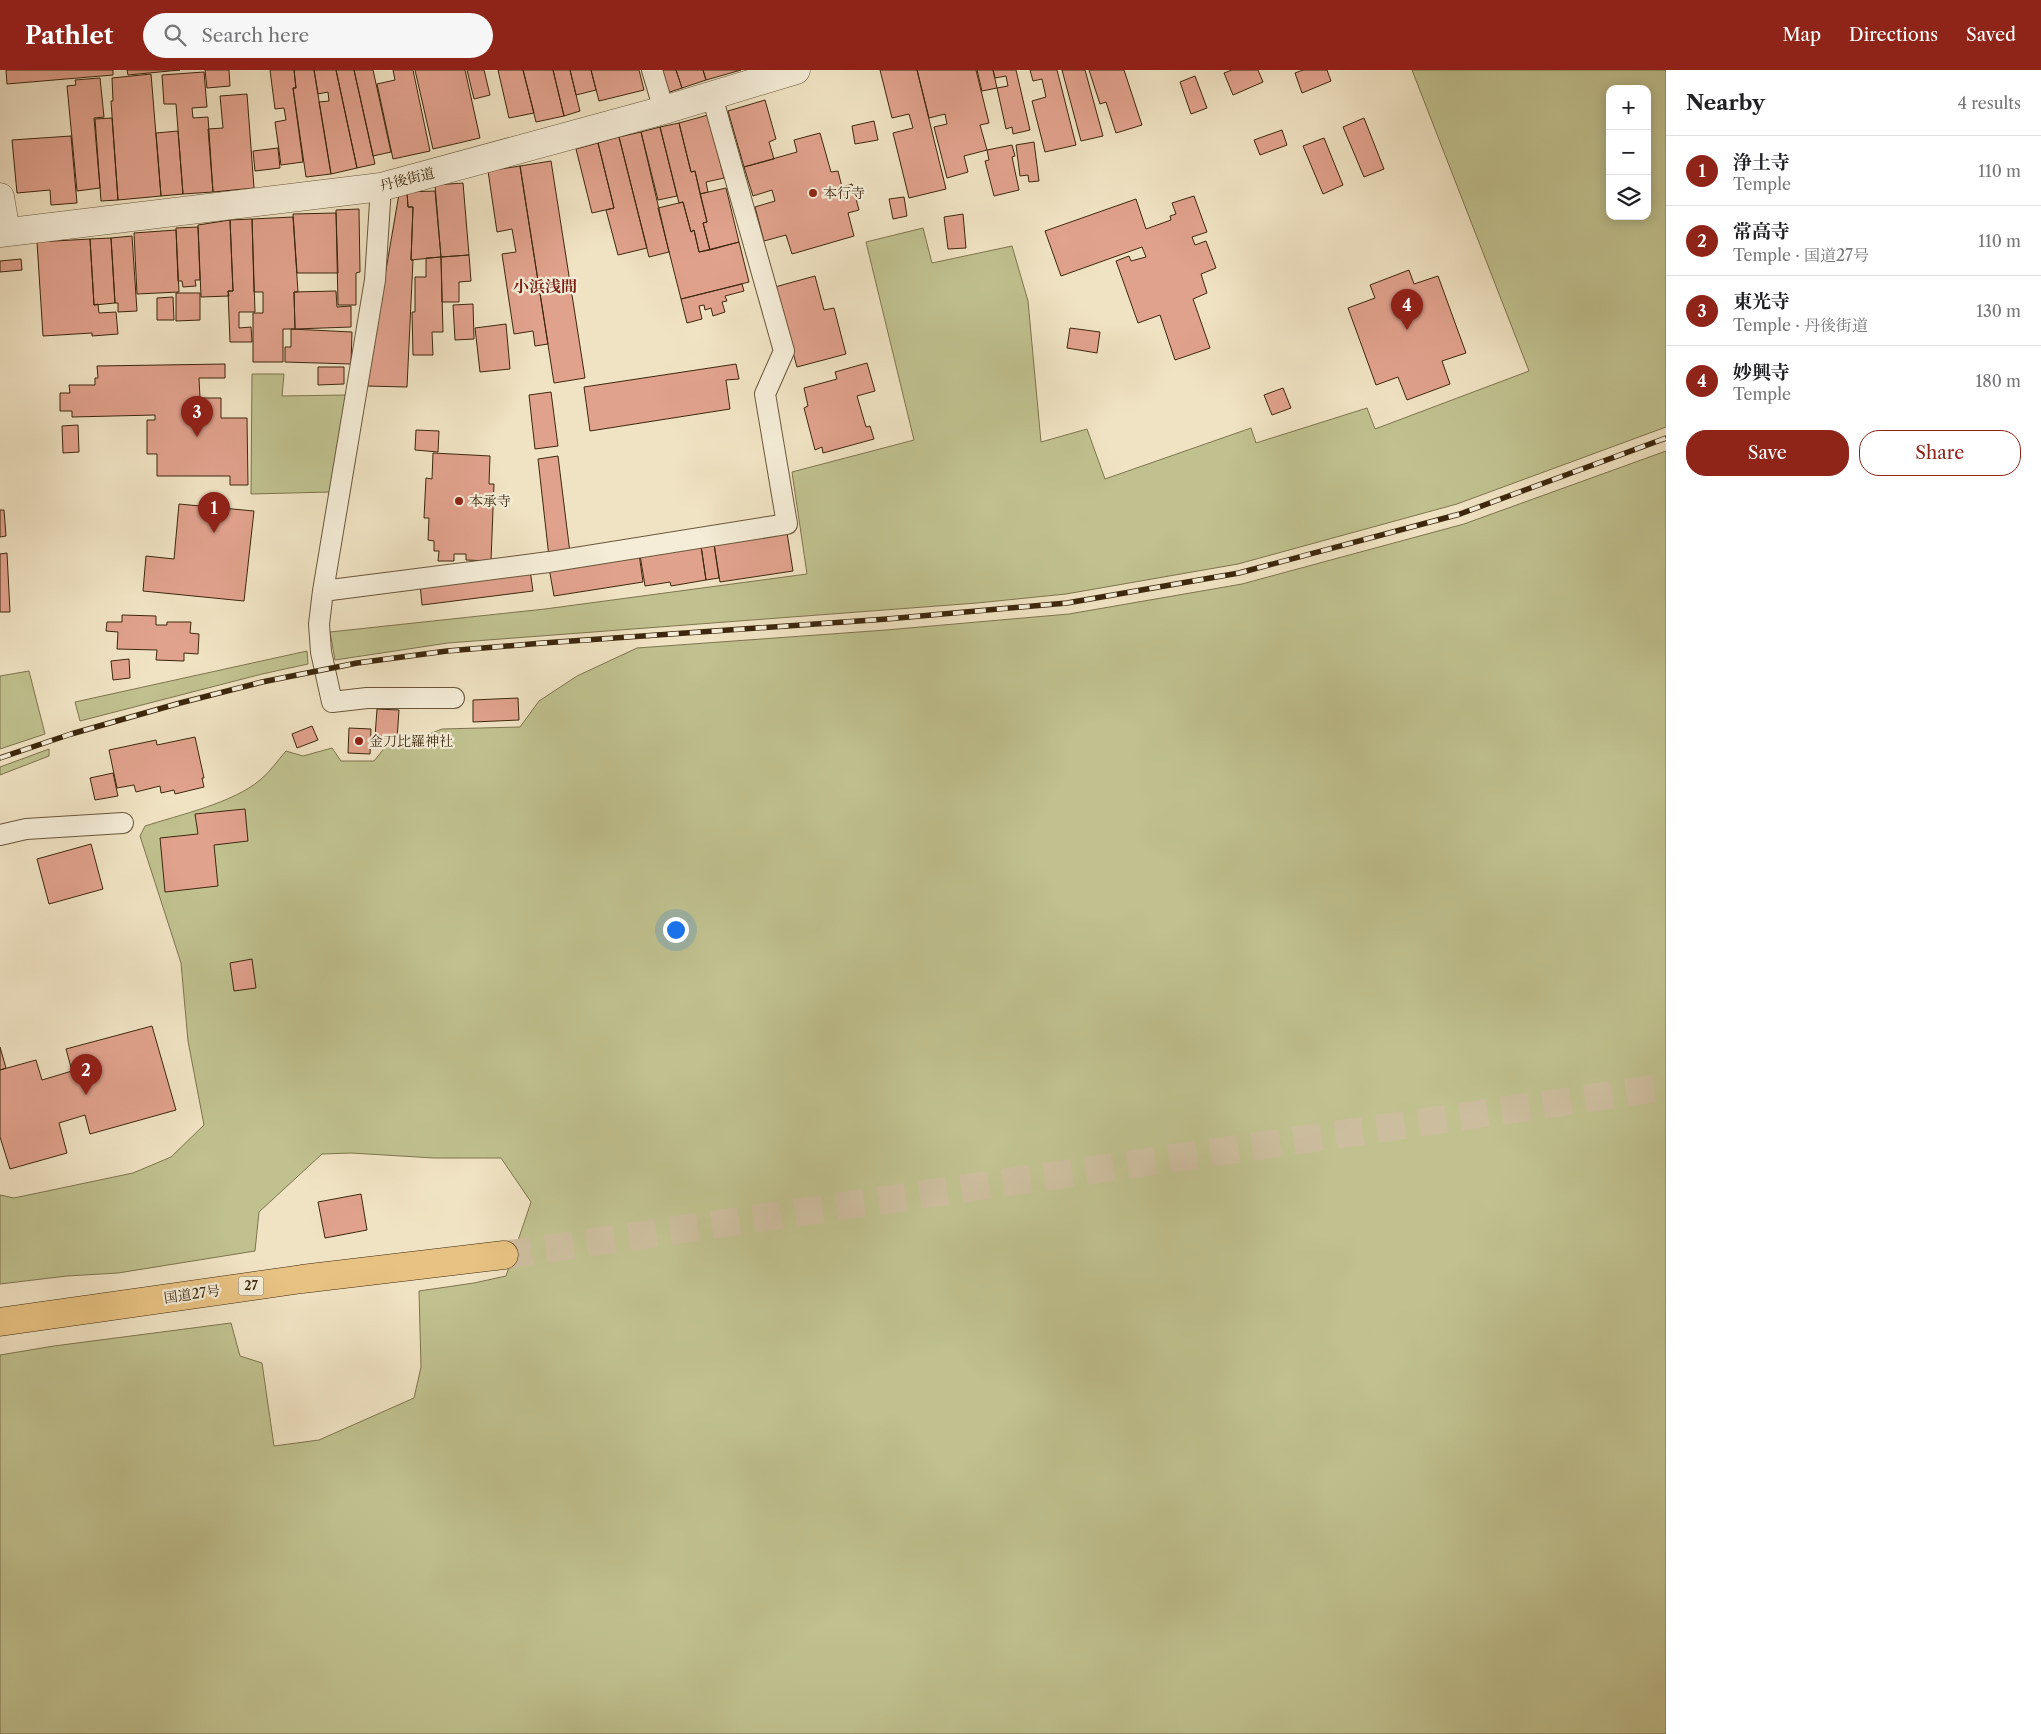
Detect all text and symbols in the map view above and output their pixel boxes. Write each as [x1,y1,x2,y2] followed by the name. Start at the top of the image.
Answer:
[143,13,493,58] search box
[25,21,113,50] text: Pathlet
[161,21,189,49] icon: search
[201,24,309,47] text: Search here
[1782,24,1821,46] text: Map
[1849,24,1938,46] text: Directions
[1966,24,2016,46] text: Saved
[1606,85,1651,220] map controls
[1606,85,1651,130] button: +
[1686,90,1765,115] text: Nearby
[1958,93,2021,113] text: 4 results
[1606,130,1651,175] button: −
[1733,151,1790,174] text: 浄土寺
[1698,161,1706,181] text: 1
[1978,161,2021,181] text: 110 m
[378,163,436,195] street label: 丹後街道
[1733,174,1791,194] text: Temple
[1606,175,1651,220] button: layers
[823,184,865,202] place label: 本行寺
[807,187,819,199] marker: 本行寺
[1733,220,1790,243] text: 常高寺
[1697,231,1707,251] text: 2
[1978,231,2021,251] text: 110 m
[1733,245,1869,265] text: Temple · 国道27号
[513,276,577,296] district label: 小浜浅間
[1391,289,1423,330] pin: 4
[1733,290,1790,313] text: 東光寺
[1697,301,1707,321] text: 3
[1976,301,2021,321] text: 130 m
[1733,315,1868,335] text: Temple · 丹後街道
[1733,361,1790,384] text: 妙興寺
[1697,371,1707,391] text: 4
[1975,371,2021,391] text: 180 m
[1733,384,1791,404] text: Temple
[181,396,213,437] pin: 3
[1686,430,1849,476] button: Save
[1859,430,2021,476] button: Share
[198,492,230,533] pin: 1
[469,492,511,510] place label: 本承寺
[453,495,465,507] marker: 本承寺
[369,732,453,750] place label: 金刀比羅神社
[353,735,365,747] marker: 金刀比羅神社
[663,917,689,943] your location
[70,1054,102,1095] pin: 2
[238,1276,264,1296] road number: 27
[163,1281,221,1307] street label: 国道27号

